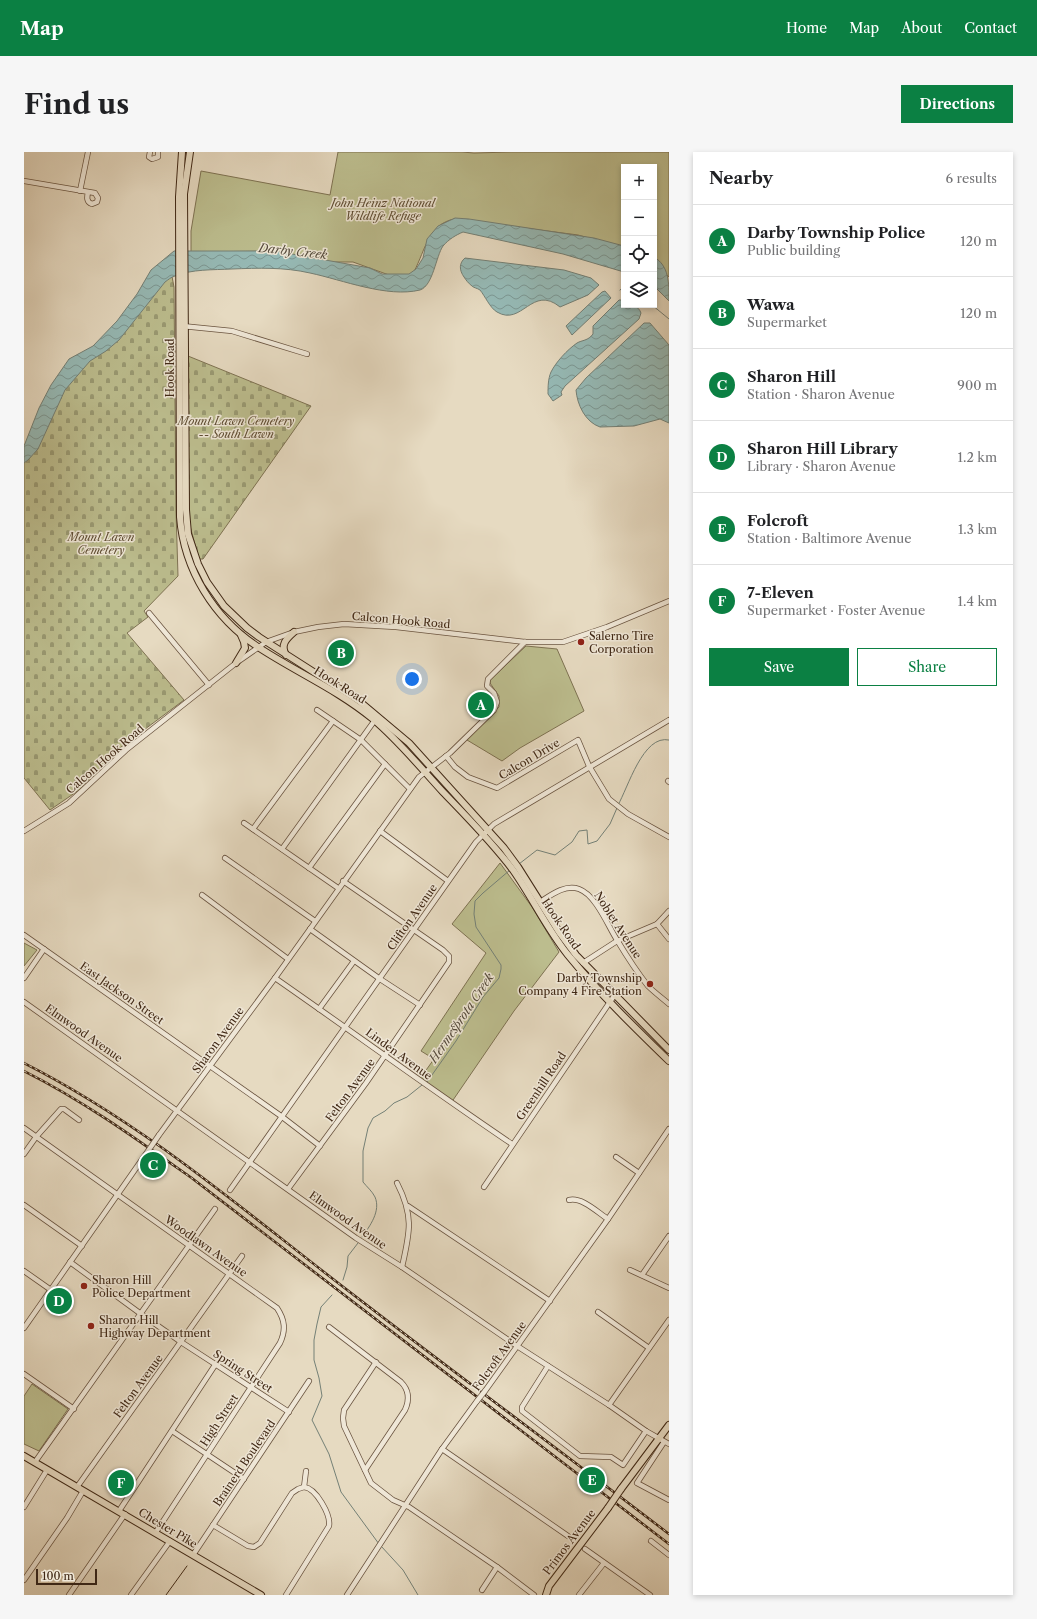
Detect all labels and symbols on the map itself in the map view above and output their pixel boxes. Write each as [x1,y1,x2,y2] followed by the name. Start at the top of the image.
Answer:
[328,196,436,223] park label: John Heinz National Wildlife Refuge
[257,240,329,262] water label: Darby Creek
[163,338,177,397] street label: Hook Road
[176,414,295,441] park label: Mount Lawn Cemetery -- South Lawn
[66,530,135,557] park label: Mount Lawn Cemetery
[351,609,451,631] street label: Calcon Hook Road
[589,629,654,656] place label: Salerno Tire Corporation
[576,637,586,647] marker: Salerno Tire Corporation
[328,638,354,668] pin: B
[311,663,369,707] street label: Hook Road
[402,669,422,689] your location
[468,690,494,720] pin: A
[63,721,147,797] street label: Calcon Hook Road
[496,735,562,783] street label: Calcon Drive
[384,881,440,953] street label: Clifton Avenue
[591,889,645,961] street label: Noblet Avenue
[539,896,583,953] street label: Hook Road
[77,959,167,1027] street label: East Jackson Street
[425,970,497,1067] water label: Hermesprota Creek
[518,971,642,998] place label: Darby Township Company 4 Fire Station
[645,979,655,989] marker: Darby Township Company 4 Fire Station
[43,1001,125,1065] street label: Elmwood Avenue
[189,1004,247,1076] street label: Sharon Avenue
[363,1025,435,1083] street label: Linden Avenue
[513,1049,569,1123] street label: Greenhill Road
[322,1055,378,1125] street label: Felton Avenue
[140,1150,166,1180] pin: C
[307,1188,389,1252] street label: Elmwood Avenue
[161,1212,250,1280] street label: Woodlawn Avenue
[92,1273,191,1300] place label: Sharon Hill Police Department
[79,1281,89,1291] marker: Sharon Hill Police Department
[46,1286,72,1316] pin: D
[99,1313,211,1340] place label: Sharon Hill Highway Department
[469,1318,529,1394] street label: Folcroft Avenue
[86,1321,96,1331] marker: Sharon Hill Highway Department
[211,1347,275,1395] street label: Spring Street
[110,1351,166,1421] street label: Felton Avenue
[197,1391,241,1449] street label: High Street
[210,1417,278,1509] street label: Brainerd Boulevard
[579,1465,605,1495] pin: E
[108,1468,134,1498] pin: F
[136,1505,200,1551] street label: Chester Pike
[540,1506,598,1578] street label: Primos Avenue
[36,1567,97,1586] scale bar

